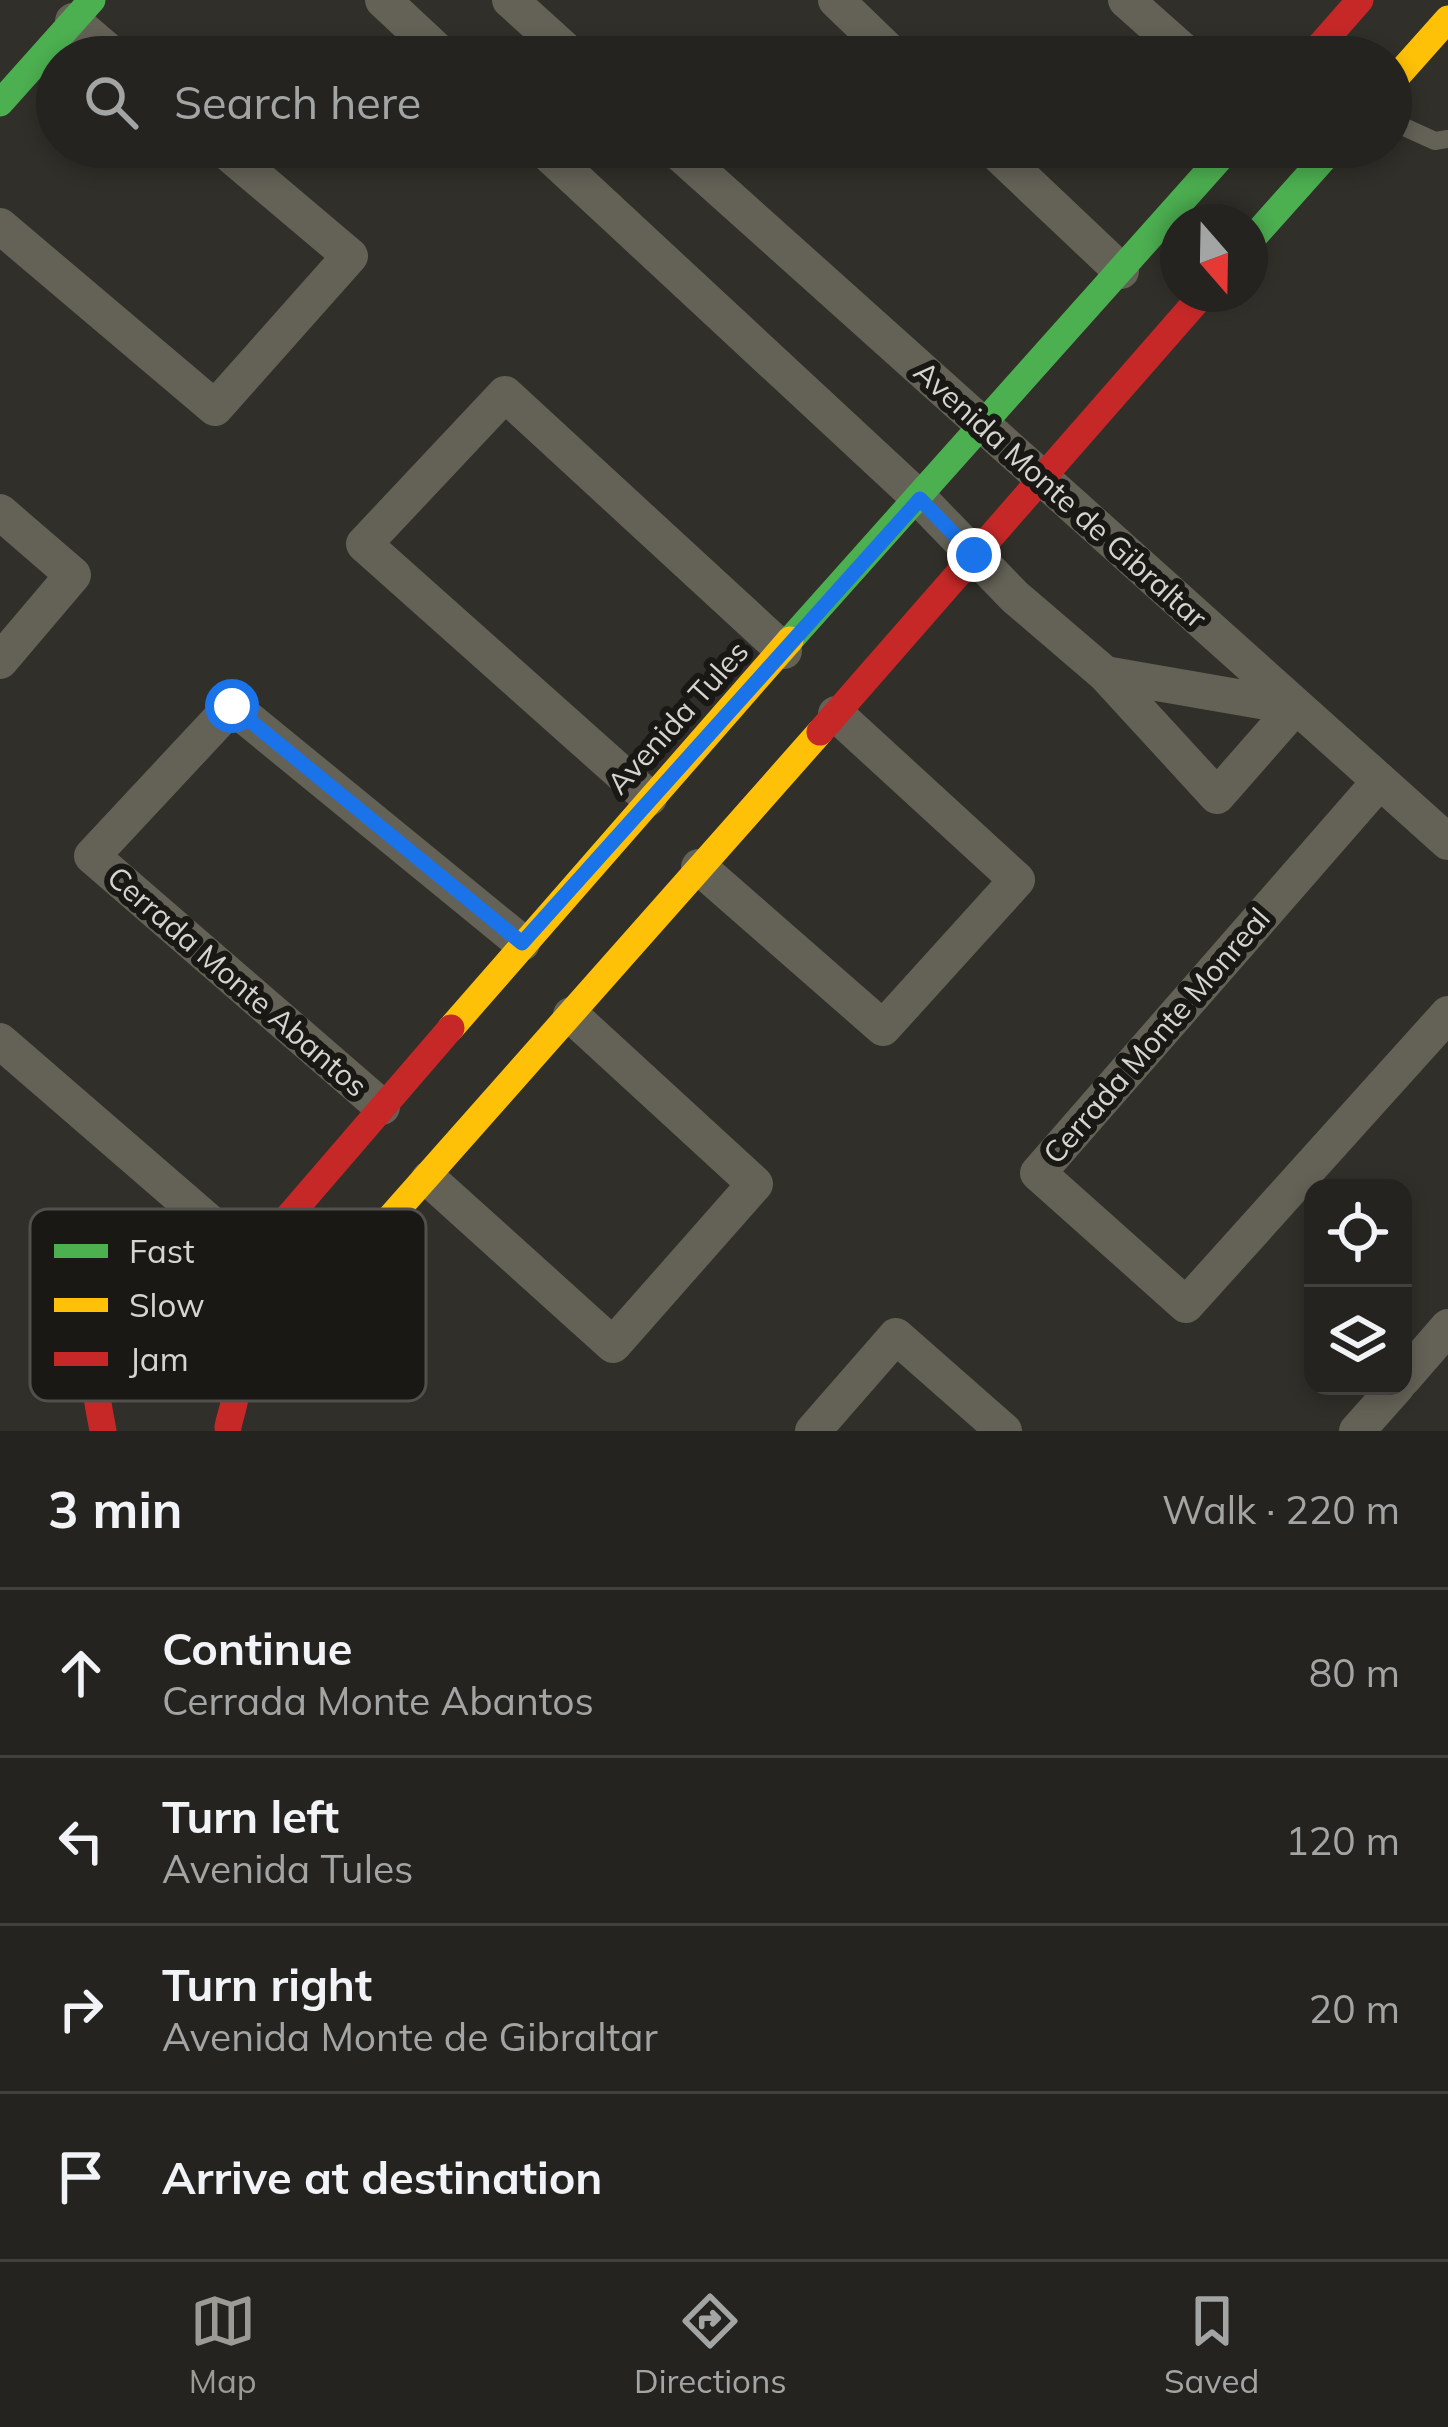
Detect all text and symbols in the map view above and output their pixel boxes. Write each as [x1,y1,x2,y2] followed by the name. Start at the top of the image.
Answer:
[36,36,1412,168] search box
[78,69,144,135] icon: search
[174,74,421,130] text: Search here
[1160,204,1268,312] north arrow
[906,353,1215,636] street label: Avenida Monte de Gibraltar
[947,528,1001,582] route end
[598,633,756,802] street label: Avenida Tules
[205,679,259,733] route start
[100,858,375,1105] street label: Cerrada Monte Abantos
[1035,900,1278,1171] street label: Cerrada Monte Monreal
[1304,1179,1412,1395] map controls
[1304,1179,1412,1287] button: locate
[30,1209,426,1401] legend
[129,1230,194,1271] text: Fast
[129,1284,205,1325] text: Slow
[1304,1287,1412,1395] button: layers
[129,1338,189,1379] text: Jam
[48,1477,183,1541] text: 3 min
[1162,1485,1400,1534] text: Walk · 220 m
[162,1620,352,1676] text: Continue
[48,1640,114,1706] icon: ahead
[1309,1648,1400,1697] text: 80 m
[162,1676,594,1725] text: Cerrada Monte Abantos
[162,1788,339,1844] text: Turn left
[48,1808,114,1874] icon: left
[1285,1816,1400,1865] text: 120 m
[162,1844,413,1893] text: Avenida Tules
[162,1956,372,2012] text: Turn right
[48,1976,114,2042] icon: right
[1309,1984,1400,2033] text: 20 m
[162,2012,658,2061] text: Avenida Monte de Gibraltar
[48,2144,114,2210] icon: arrive
[162,2149,602,2205] text: Arrive at destination
[189,2288,257,2401] tab: Map
[634,2288,787,2401] tab: Directions
[1164,2288,1259,2401] tab: Saved

